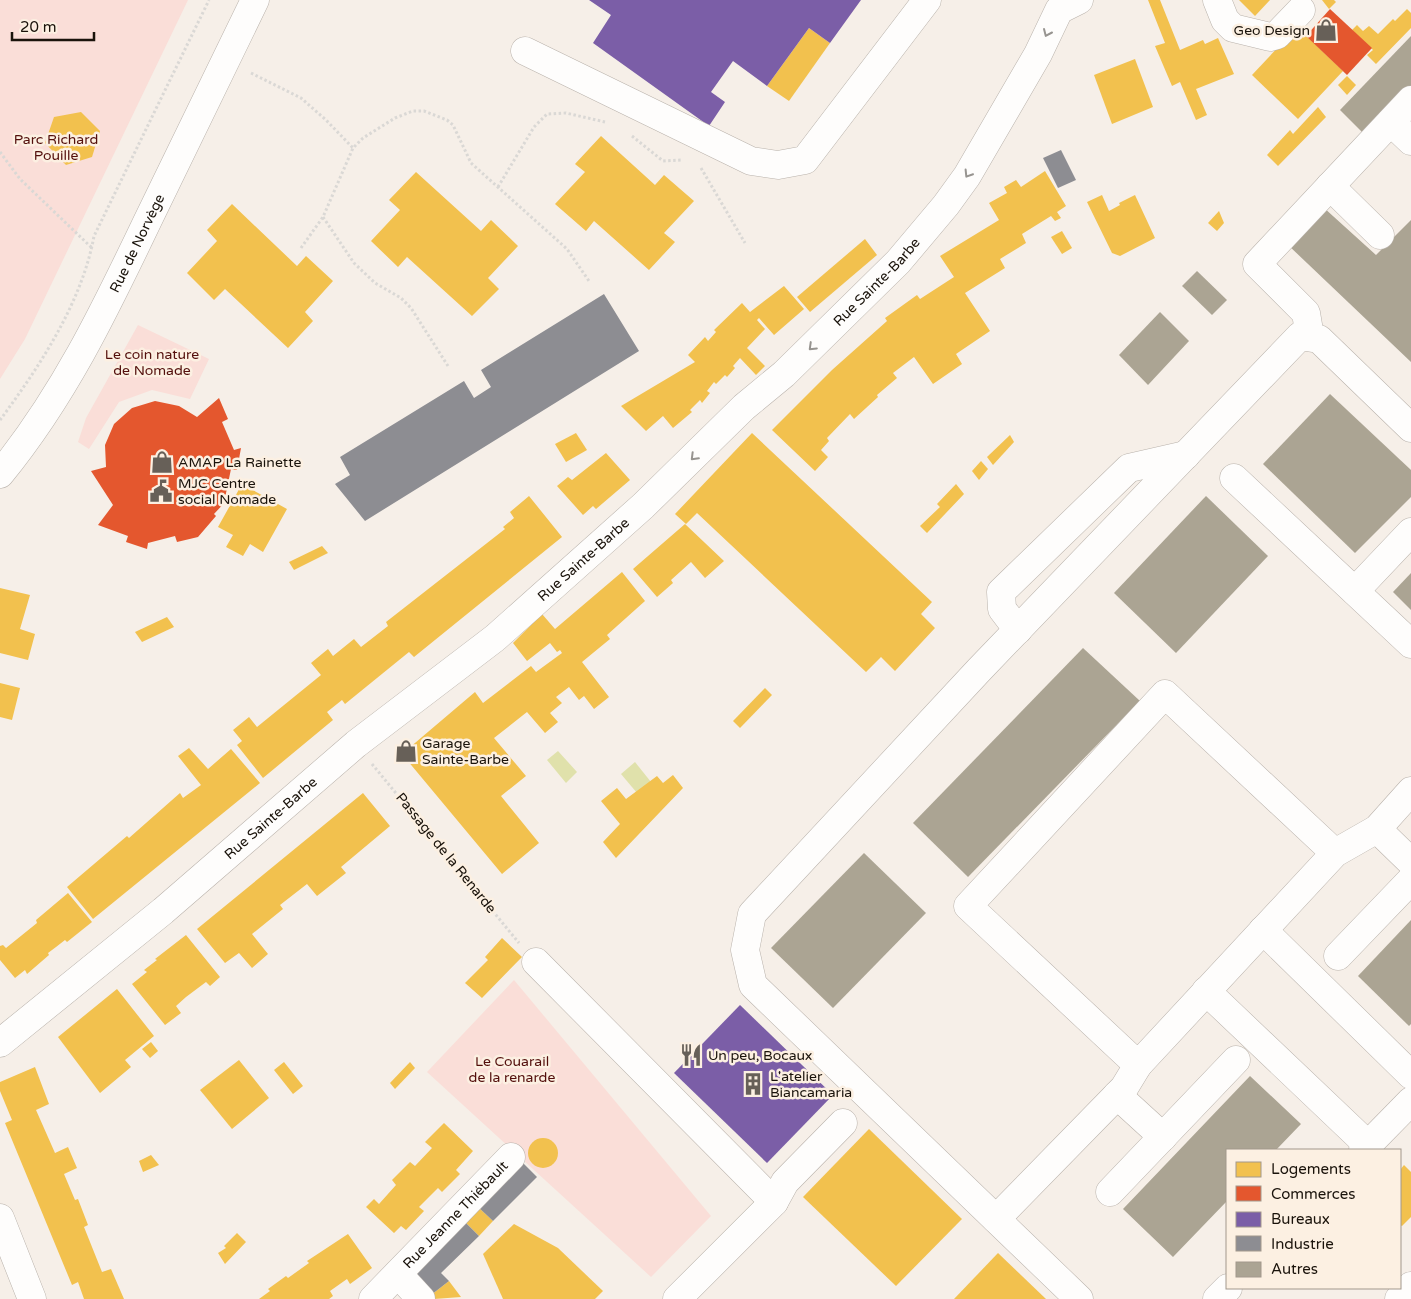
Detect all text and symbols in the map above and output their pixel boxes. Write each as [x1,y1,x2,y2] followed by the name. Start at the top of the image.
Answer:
[12,10,95,42] scale bar
[1313,17,1339,43] shop icon: Geo Design
[20,18,57,36] text: 20 m
[1234,22,1310,39] place label: Geo Design
[1043,28,1054,37] one-way arrow
[14,131,98,164] park label: Parc Richard Pouille
[964,169,974,178] one-way arrow
[106,191,168,295] street label: Rue de Norvège
[829,234,923,330] street label: Rue Sainte-Barbe
[809,341,818,350] one-way arrow
[105,346,199,379] park label: Le coin nature de Nomade
[149,449,175,475] shop icon: AMAP La Rainette
[690,451,699,460] one-way arrow
[178,454,301,471] place label: AMAP La Rainette
[178,475,276,508] place label: MJC Centre social Nomade
[148,478,174,504] public building icon: MJC Centre social Nomade
[534,514,633,605] street label: Rue Sainte-Barbe
[422,735,509,768] place label: Garage Sainte-Barbe
[393,738,419,764] shop icon: Garage Sainte-Barbe
[221,773,320,863] street label: Rue Sainte-Barbe
[392,789,500,917] street label: Passage de la Renarde
[678,1042,704,1068] restaurant icon: Un peu, Bocaux
[708,1047,812,1064] place label: Un peu, Bocaux
[469,1053,555,1086] park label: Le Couarail de la renarde
[770,1068,852,1101] place label: L'atelier Biancamaria
[740,1071,766,1097] building icon: L'atelier Biancamaria
[1226,1149,1401,1289] legend
[399,1157,512,1272] street label: Rue Jeanne Thiébault
[1271,1160,1351,1178] text: Logements
[1271,1185,1355,1203] text: Commerces
[1271,1210,1330,1228] text: Bureaux
[1271,1235,1334,1253] text: Industrie
[1271,1260,1318,1278] text: Autres

